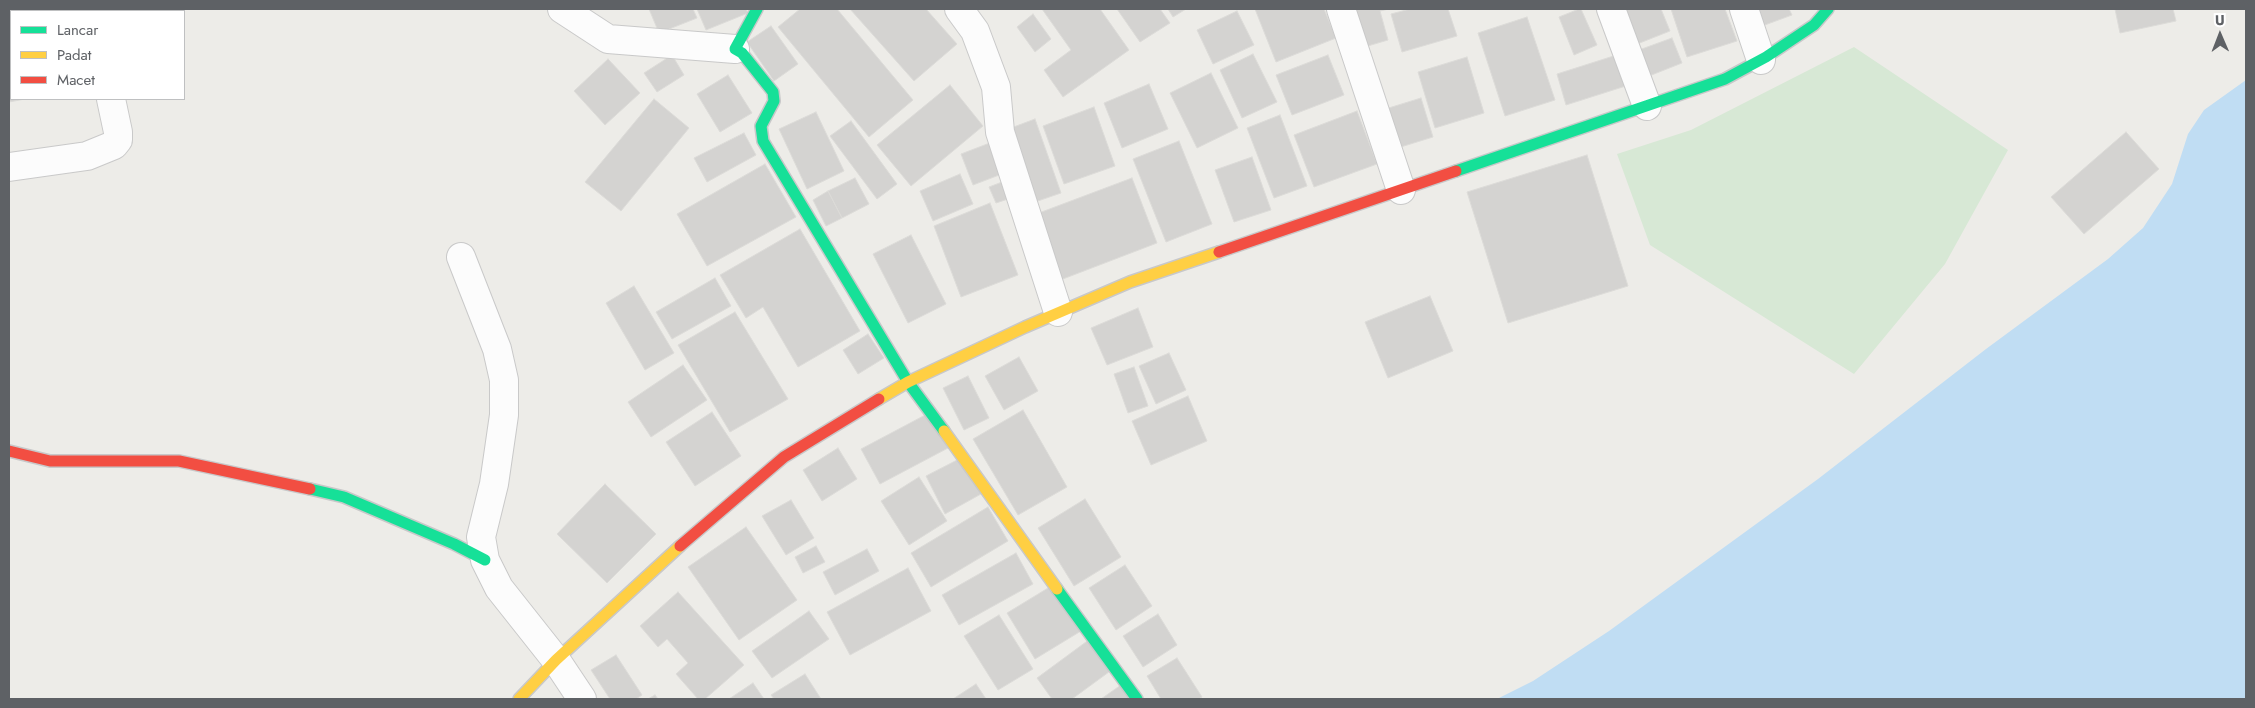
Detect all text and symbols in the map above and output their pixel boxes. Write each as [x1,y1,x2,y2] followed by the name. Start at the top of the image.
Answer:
[10,10,185,100] legend
[2195,10,2245,60] north arrow
[2215,10,2225,30] text: U
[57,19,98,41] text: Lancar
[57,44,91,66] text: Padat
[57,69,95,91] text: Macet

